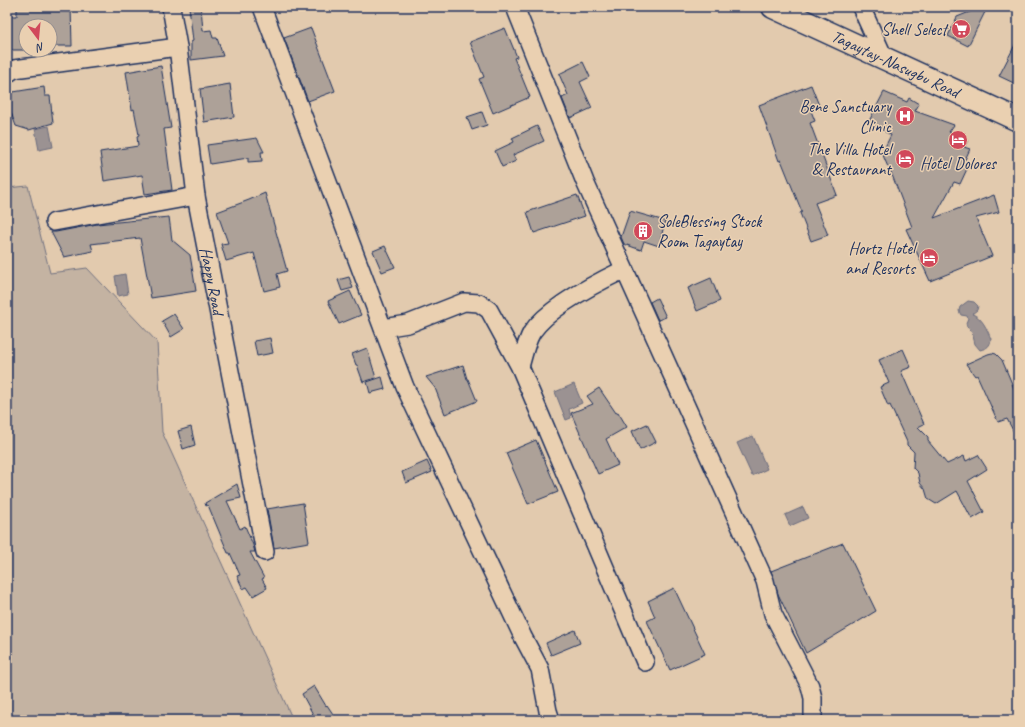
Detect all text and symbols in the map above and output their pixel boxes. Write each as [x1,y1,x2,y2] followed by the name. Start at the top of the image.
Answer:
[18,18,58,58] north arrow
[950,18,972,40] supermarket icon: Shell Select
[881,19,949,40] place label: Shell Select
[828,25,965,103] street label: Tagaytay-Nasugbu Road
[33,40,46,56] text: N
[799,96,892,137] place label: Bene Sanctuary Clinic
[894,105,916,127] hospital icon: Bene Sanctuary Clinic
[947,129,969,151] hotel icon: Hotel Dolores
[807,139,894,180] place label: The Villa Hotel & Restaurant
[894,148,916,170] hotel icon: The Villa Hotel & Restaurant
[920,153,997,174] place label: Hotel Dolores
[657,211,763,252] place label: SoleBlessing Stock Room Tagaytay
[632,220,654,242] building icon: SoleBlessing Stock Room Tagaytay
[845,238,918,279] place label: Hortz Hotel and Resorts
[196,245,230,318] street label: Happy Road
[918,247,940,269] hotel icon: Hortz Hotel and Resorts

